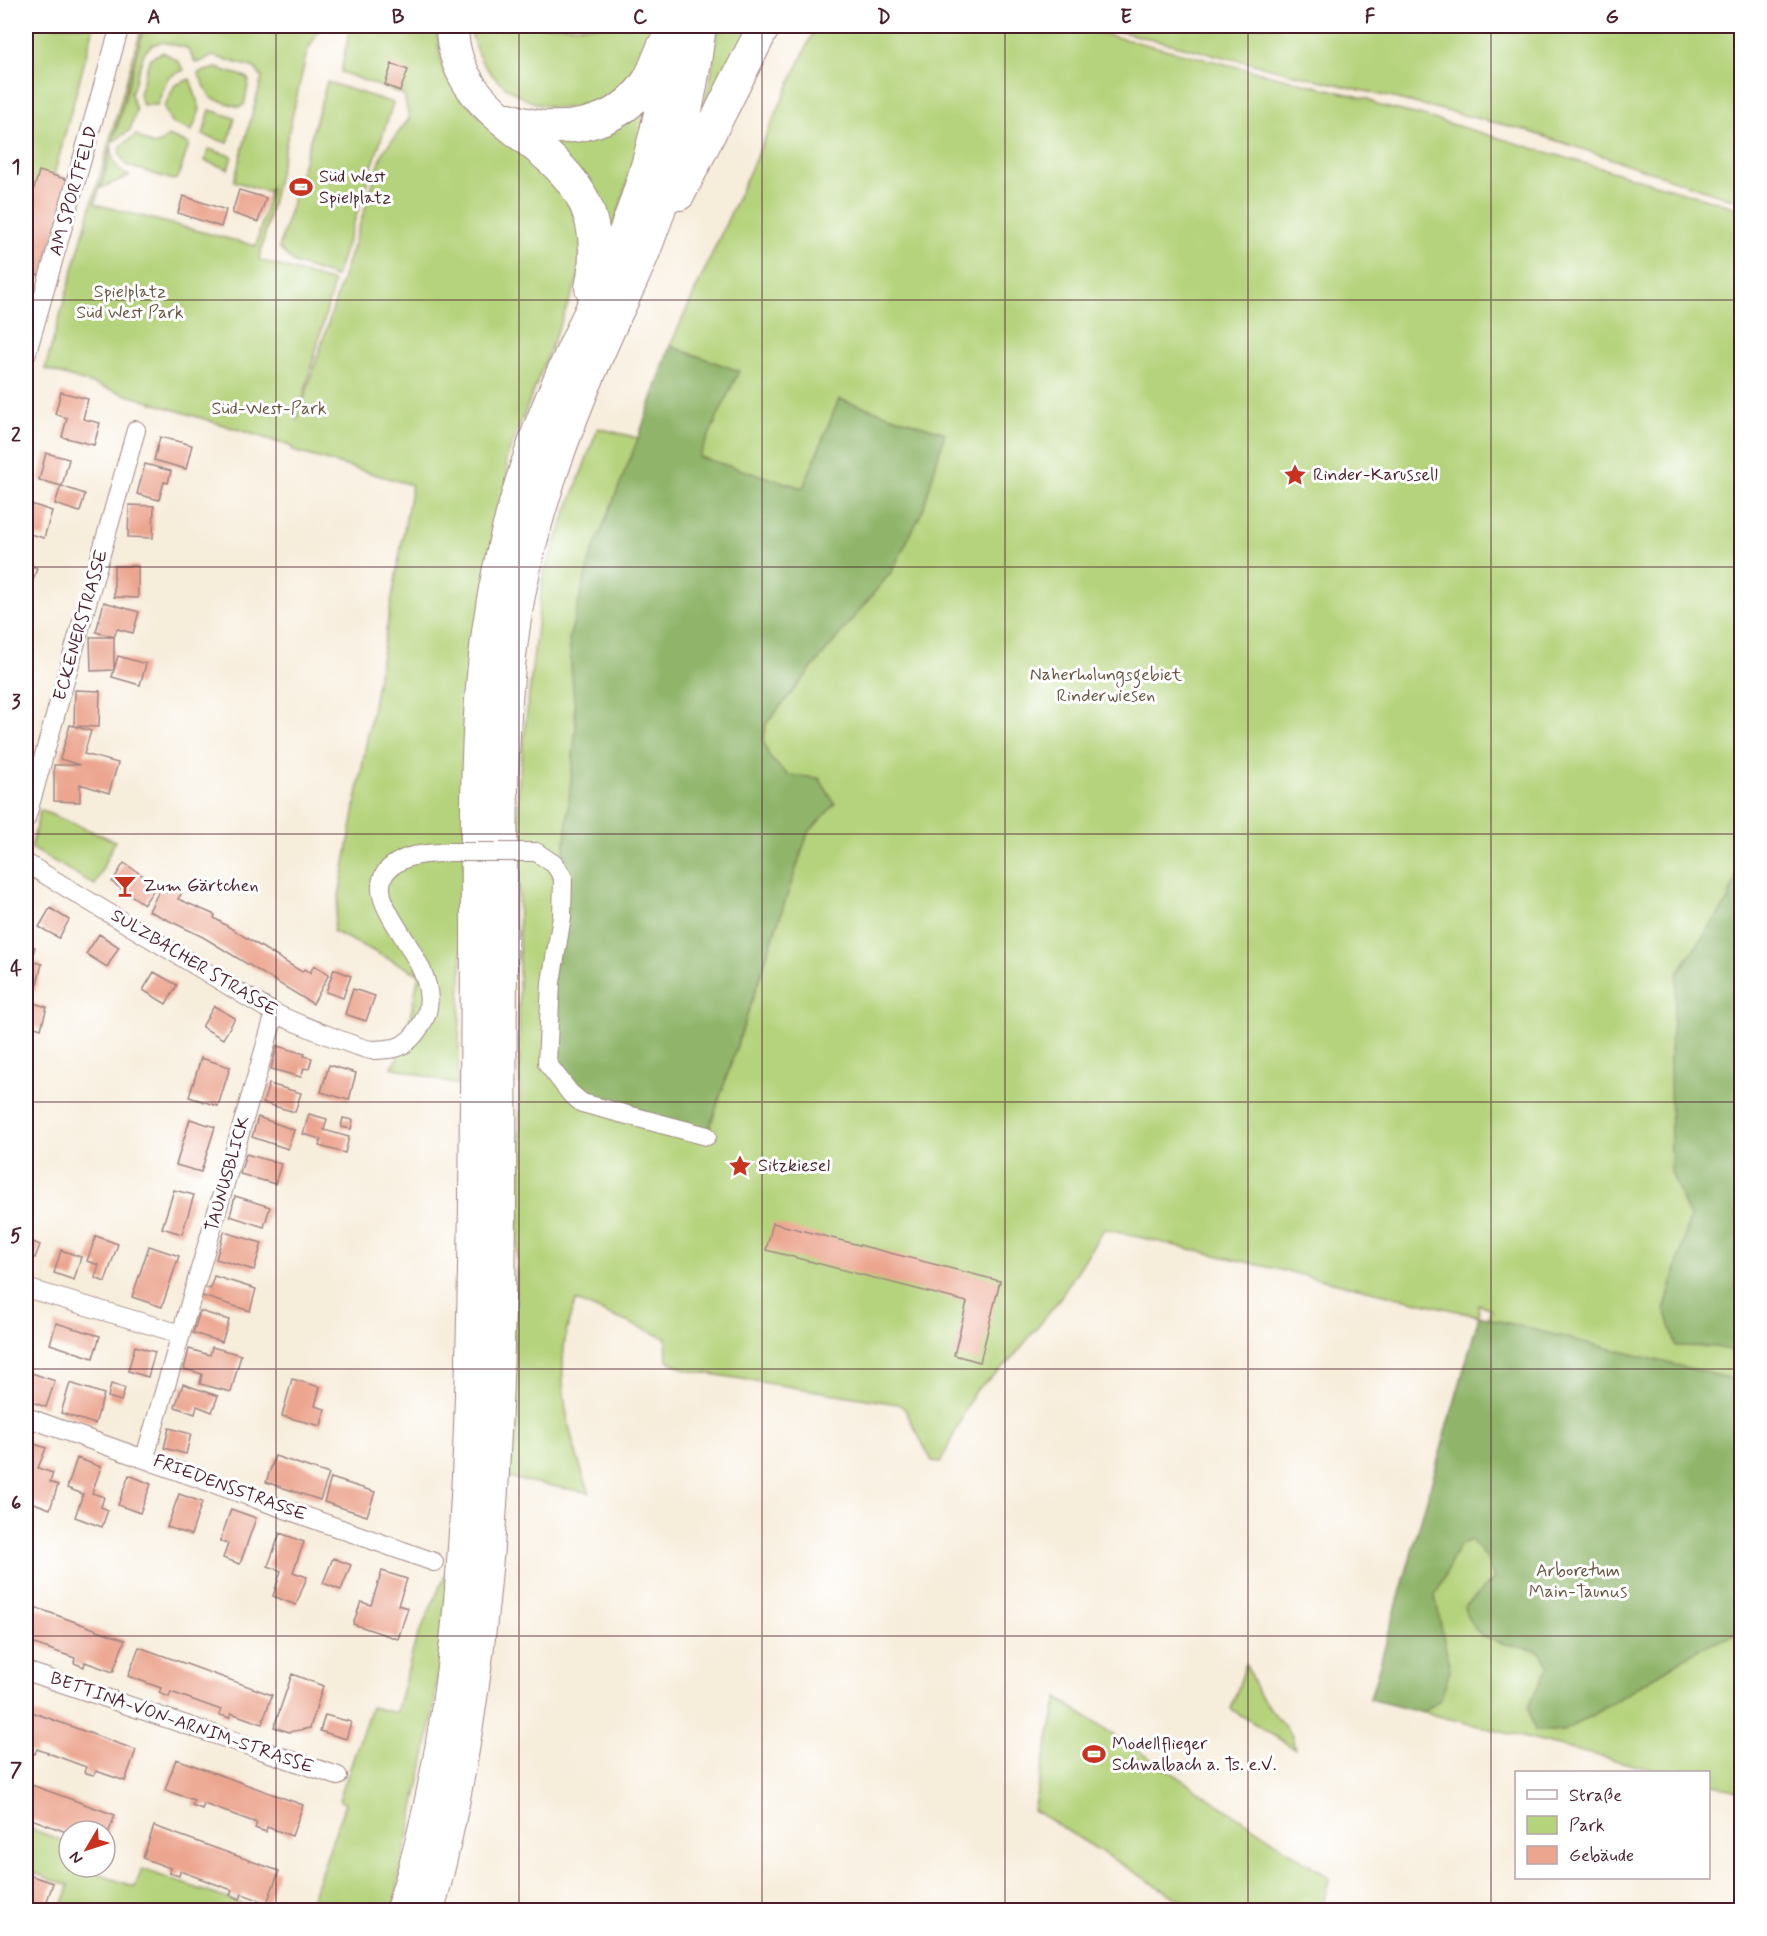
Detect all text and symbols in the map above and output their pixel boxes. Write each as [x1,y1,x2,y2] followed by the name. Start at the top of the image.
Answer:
[147,4,161,31] text: A
[392,4,405,31] text: B
[633,4,648,31] text: C
[877,4,891,31] text: D
[1120,4,1132,31] text: E
[1365,4,1376,31] text: F
[1605,4,1619,31] text: G
[44,123,104,259] street label: AM SPORTFELD
[12,154,20,181] text: 1
[319,165,392,210] place label: Süd West Spielplatz
[288,174,314,200] sports icon: Süd West Spielplatz
[76,280,184,325] park label: Spielplatz Süd West Park
[211,397,327,421] park label: Süd-West-Park
[11,422,21,449] text: 2
[1282,462,1308,488] place icon: Rinder-Karussell
[1313,463,1438,487] place label: Rinder-Karussell
[48,546,114,703] street label: ECKENERSTRASSE
[1030,663,1183,708] park label: Naherholungsgebiet Rinderwiesen
[11,689,21,716] text: 3
[112,873,138,899] bar icon: Zum Gärtchen
[143,874,258,898] place label: Zum Gärtchen
[106,904,282,1022] street label: SULZBACHER STRASSE
[10,956,22,983] text: 4
[200,1113,256,1235] street label: TAUNUSBLICK
[727,1153,753,1179] place icon: Sitzkiesel
[758,1154,830,1178] place label: Sitzkiesel
[10,1223,22,1250] text: 5
[150,1449,310,1527] street label: FRIEDENSSTRASSE
[11,1490,21,1517] text: 6
[1529,1559,1627,1604] park label: Arboretum Main-Taunus
[47,1667,317,1780] street label: BETTINA-VON-ARNIM-STRASSE
[1112,1732,1277,1777] place label: Modellflieger Schwalbach a. Ts. e.V.
[1081,1741,1107,1767] sports icon: Modellflieger Schwalbach a. Ts. e.V.
[10,1757,22,1784] text: 7
[1515,1771,1710,1879] legend
[1569,1784,1622,1808] text: Straße
[1569,1814,1605,1838] text: Park
[57,1819,117,1879] north arrow
[1569,1844,1634,1868] text: Gebäude
[65,1847,88,1868] text: N

